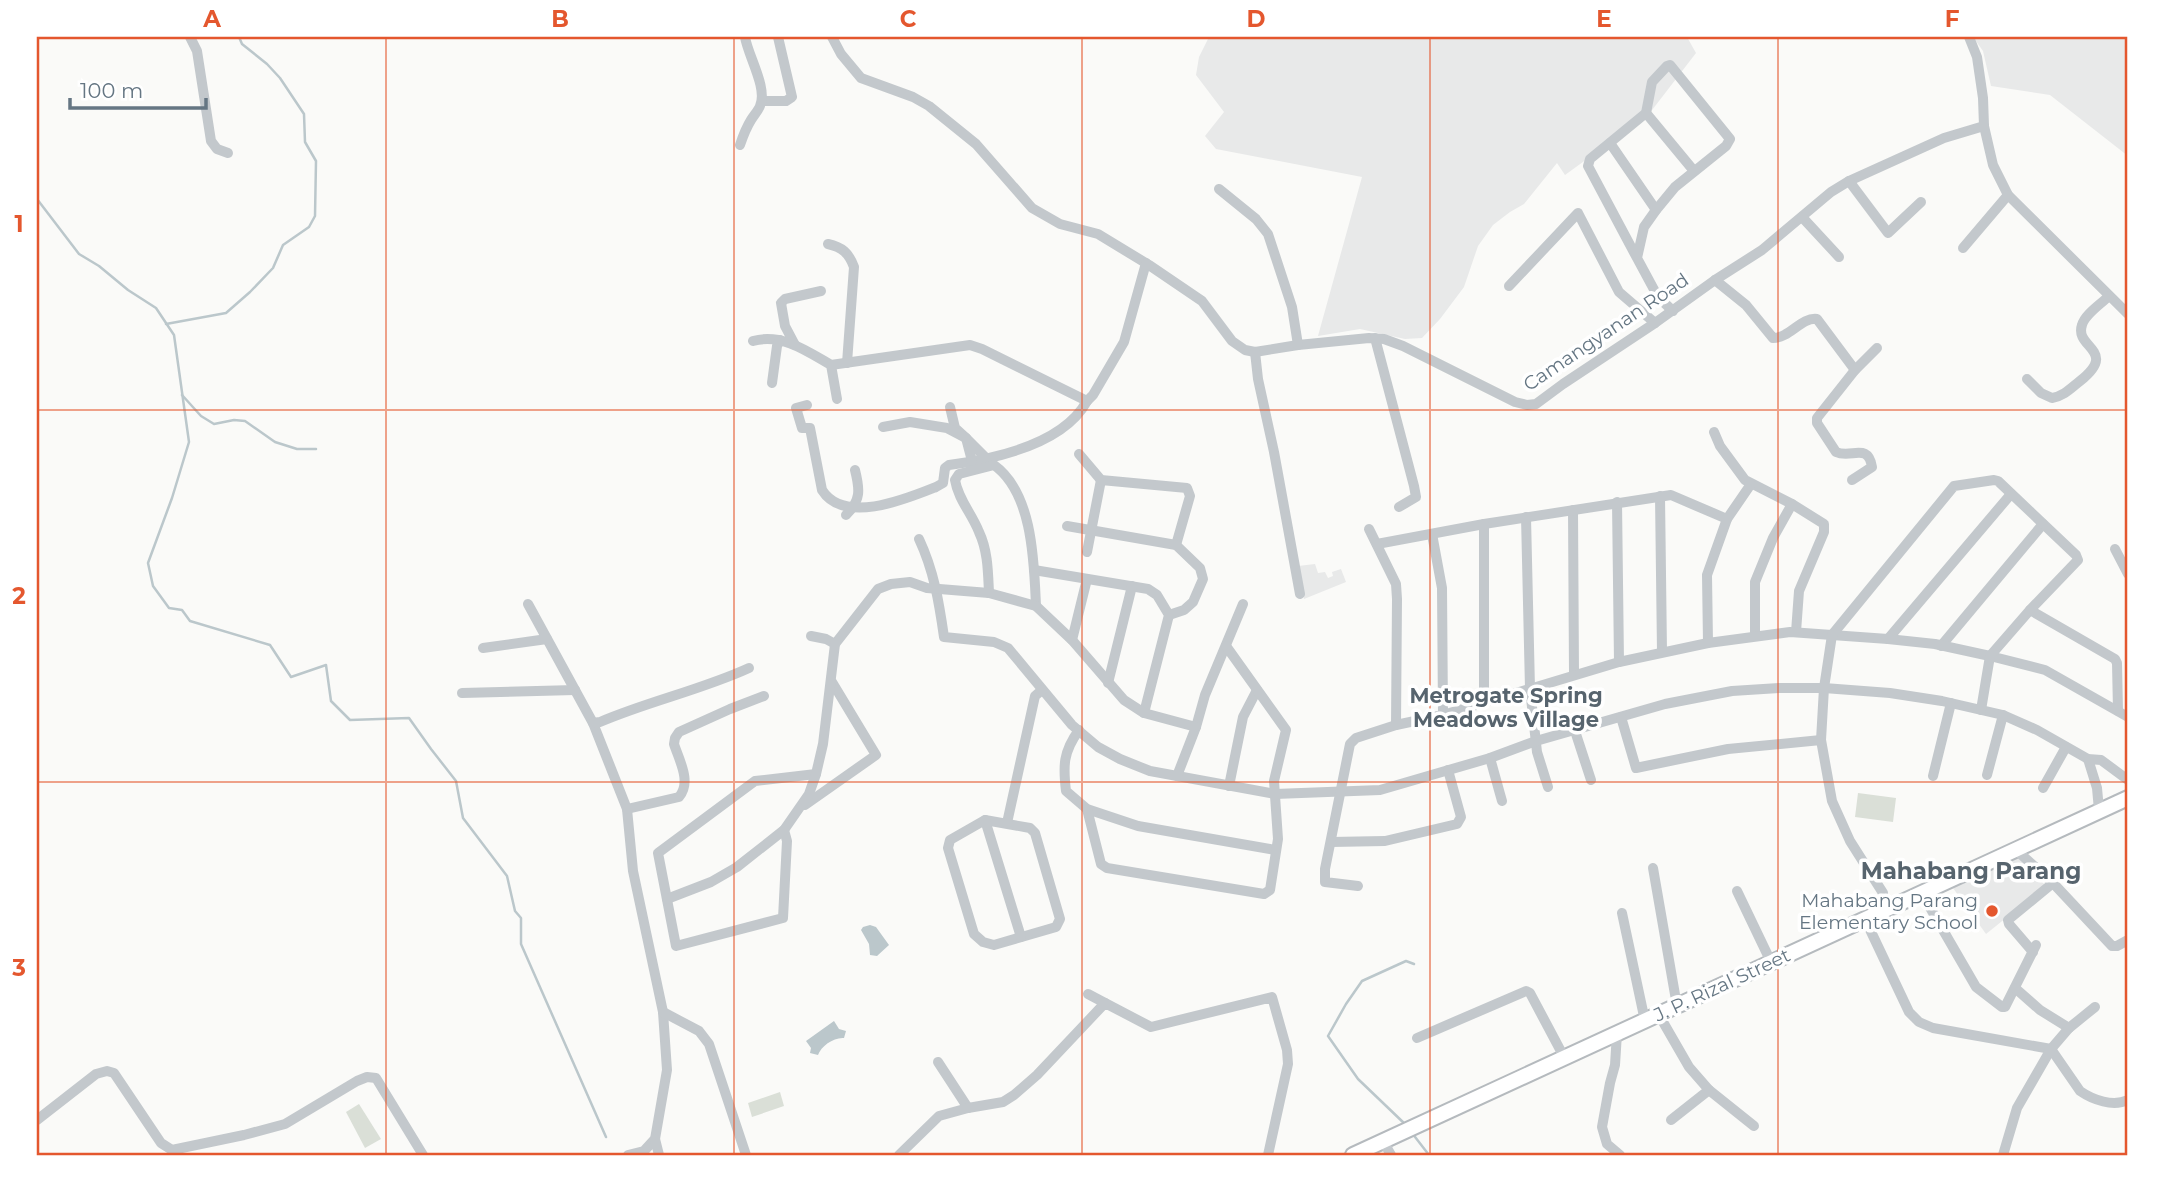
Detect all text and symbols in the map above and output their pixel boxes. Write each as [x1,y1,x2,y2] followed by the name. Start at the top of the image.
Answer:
[202,5,221,33] text: A
[551,5,569,33] text: B
[900,5,917,33] text: C
[1247,5,1266,33] text: D
[1596,5,1612,33] text: E
[1945,5,1960,33] text: F
[70,66,206,110] scale bar
[80,78,143,103] text: 100 m
[14,210,24,238] text: 1
[1519,268,1693,396] street label: Camangyanan Road
[12,582,26,610] text: 2
[1409,683,1603,732] district label: Metrogate Spring Meadows Village
[1861,857,2081,885] district label: Mahabang Parang
[1799,889,1978,934] place label: Mahabang Parang Elementary School
[1984,903,2000,919] marker: Mahabang Parang Elementary School
[1649,943,1794,1027] street label: J. P. Rizal Street
[11,954,26,982] text: 3

